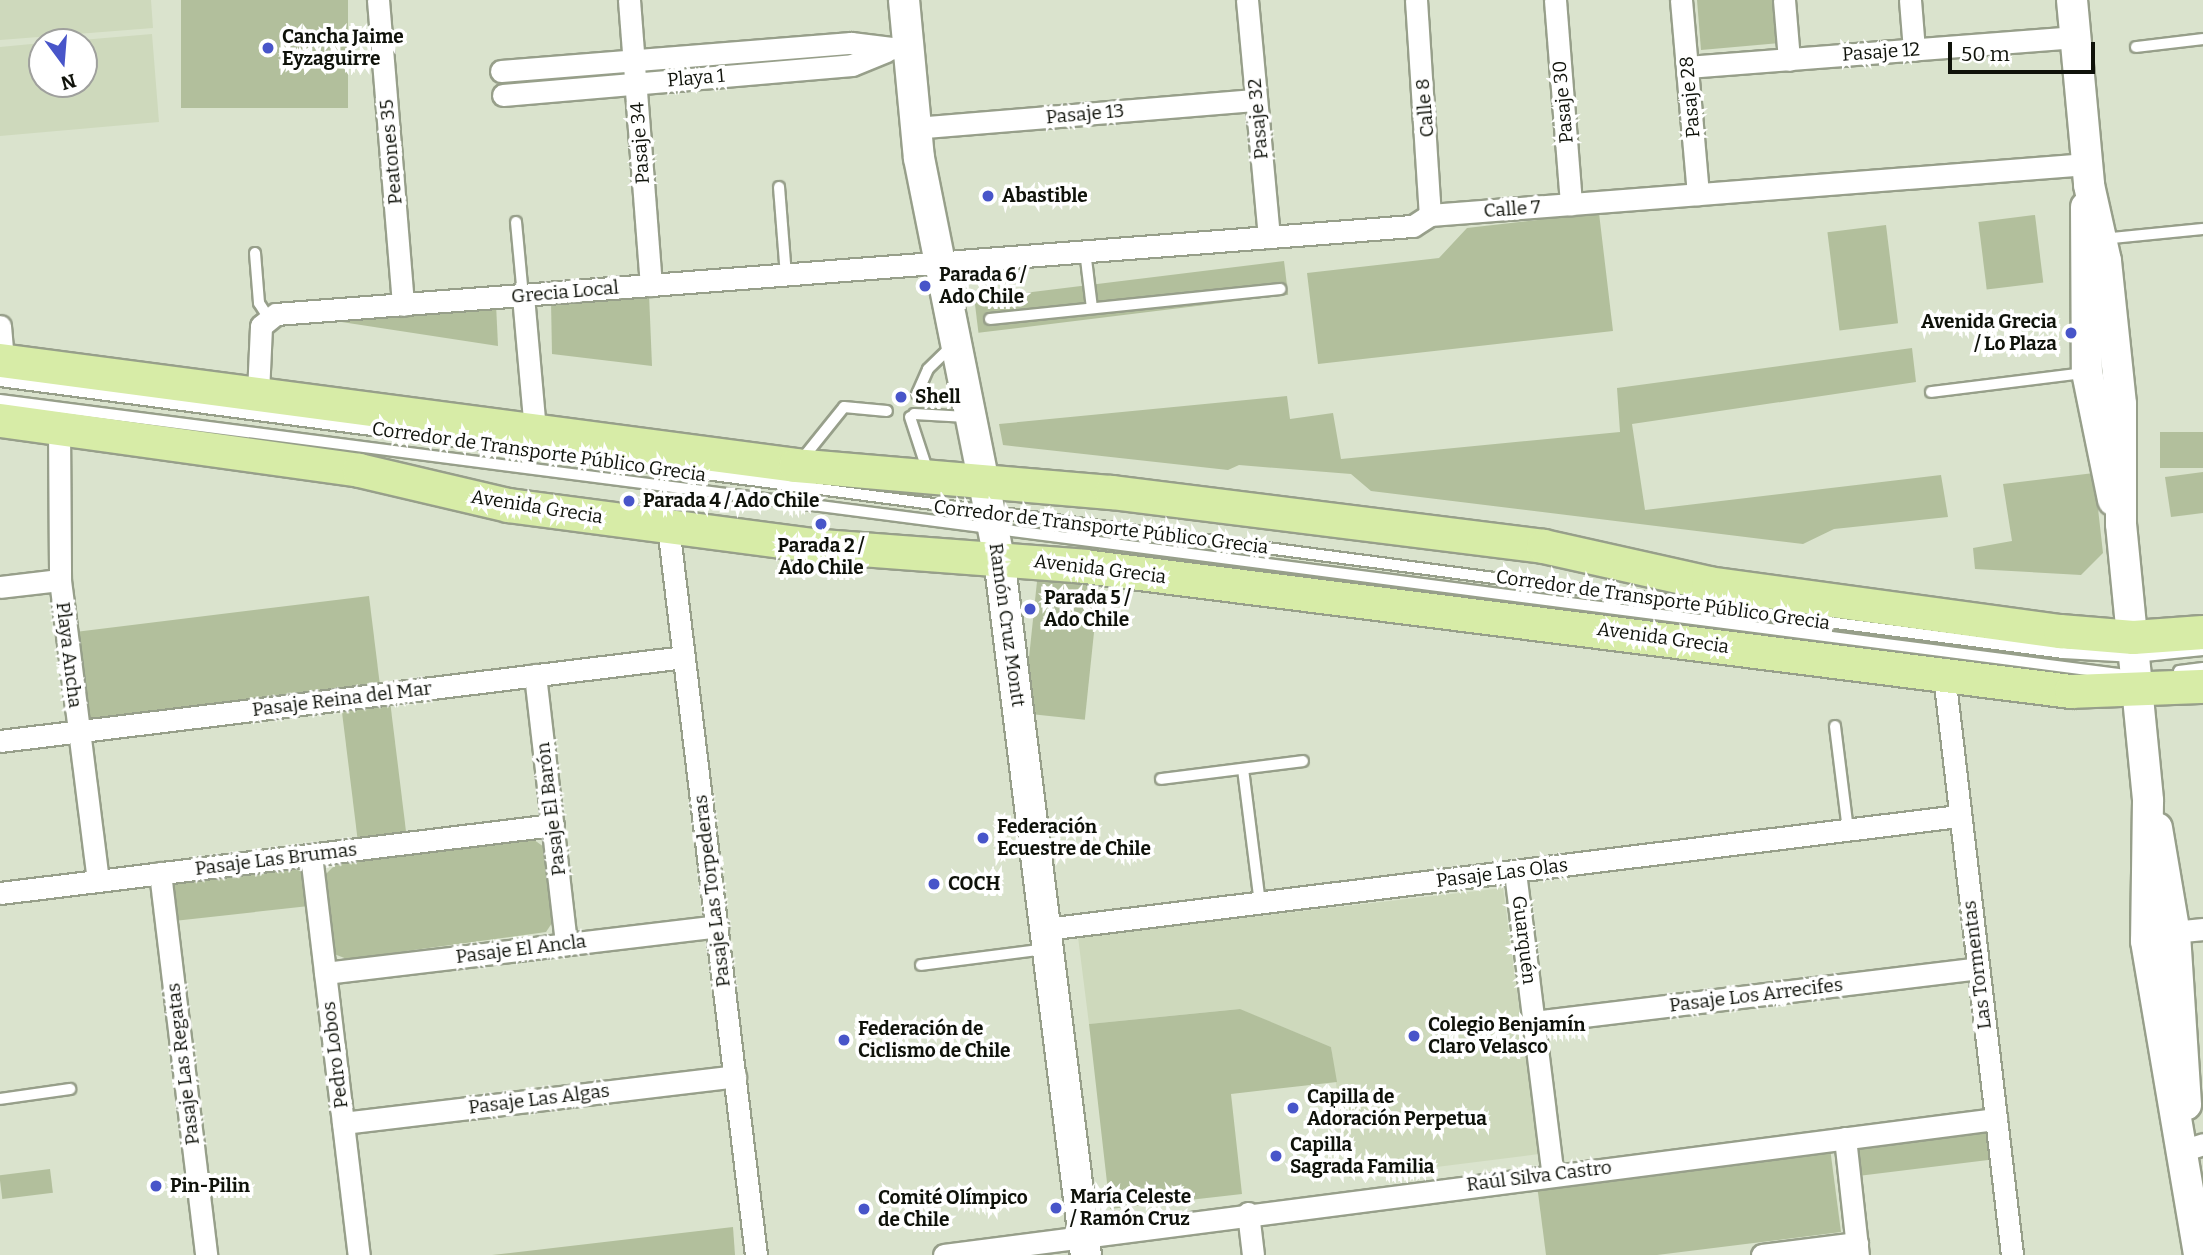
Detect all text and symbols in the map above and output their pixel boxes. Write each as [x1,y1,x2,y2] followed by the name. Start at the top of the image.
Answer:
[282,26,404,70] place label: Cancha Jaime Eyzaguirre
[28,28,98,98] north arrow
[1951,28,2098,72] scale bar
[1841,38,1921,66] street label: Pasaje 12
[260,40,276,56] marker: Cancha Jaime Eyzaguirre
[1961,41,2010,67] text: 50 m
[1675,55,1705,139] street label: Pasaje 28
[1548,60,1578,144] street label: Pasaje 30
[666,64,726,92] street label: Playa 1
[58,69,79,95] text: N
[1243,78,1273,160] street label: Pasaje 32
[1411,78,1439,138] street label: Calle 8
[375,98,407,206] street label: Peatones 35
[1045,99,1125,129] street label: Pasaje 13
[626,101,654,185] street label: Pasaje 34
[1002,185,1088,207] place label: Abastible
[980,188,996,204] marker: Abastible
[1483,196,1541,222] street label: Calle 7
[939,264,1026,308] place label: Parada 6 / Ado Chile
[510,276,620,308] street label: Grecia Local
[917,278,933,294] marker: Parada 6 / Ado Chile
[1921,311,2057,355] place label: Avenida Grecia / Lo Plaza
[2063,325,2079,341] marker: Avenida Grecia / Lo Plaza
[915,386,961,408] place label: Shell
[893,389,909,405] marker: Shell
[370,417,708,487] street label: Corredor de Transporte Público Grecia
[469,485,605,529] street label: Avenida Grecia
[643,490,819,512] place label: Parada 4 / Ado Chile
[621,493,637,509] marker: Parada 4 / Ado Chile
[932,495,1270,559] street label: Corredor de Transporte Público Grecia
[813,516,829,532] marker: Parada 2 / Ado Chile
[778,535,864,579] place label: Parada 2 / Ado Chile
[984,542,1030,708] street label: Ramón Cruz Montt
[1033,550,1167,588] street label: Avenida Grecia
[1494,565,1832,635] street label: Corredor de Transporte Público Grecia
[1044,587,1131,631] place label: Parada 5 / Ado Chile
[51,601,87,709] street label: Playa Ancha
[1022,601,1038,617] marker: Parada 5 / Ado Chile
[1595,617,1731,659] street label: Avenida Grecia
[251,677,433,721] street label: Pasaje Reina del Mar
[532,741,570,877] street label: Pasaje El Barón
[689,794,735,988] street label: Pasaje Las Torpederas
[997,816,1151,860] place label: Federación Ecuestre de Chile
[975,830,991,846] marker: Federación Ecuestre de Chile
[194,838,358,880] street label: Pasaje Las Brumas
[1435,854,1569,892] street label: Pasaje Las Olas
[948,873,1000,895] place label: COCH
[926,876,942,892] marker: COCH
[1507,894,1541,986] street label: Guarquén
[1958,899,1996,1031] street label: Las Tormentas
[454,930,588,968] street label: Pasaje El Ancla
[1668,973,1844,1017] street label: Pasaje Los Arrecifes
[162,982,204,1146] street label: Pasaje Las Regatas
[317,1000,353,1110] street label: Pedro Lobos
[1428,1014,1586,1058] place label: Colegio Benjamín Claro Velasco
[858,1018,1011,1062] place label: Federación de Ciclismo de Chile
[1406,1028,1422,1044] marker: Colegio Benjamín Claro Velasco
[836,1032,852,1048] marker: Federación de Ciclismo de Chile
[467,1079,611,1119] street label: Pasaje Las Algas
[1307,1086,1487,1130] place label: Capilla de Adoración Perpetua
[1285,1100,1301,1116] marker: Capilla de Adoración Perpetua
[1290,1134,1434,1178] place label: Capilla Sagrada Familia
[1268,1148,1284,1164] marker: Capilla Sagrada Familia
[1465,1156,1613,1196] street label: Raúl Silva Castro
[170,1175,250,1197] place label: Pin-Pilin
[148,1178,164,1194] marker: Pin-Pilin
[1070,1186,1191,1230] place label: María Celeste / Ramón Cruz
[878,1187,1028,1231] place label: Comité Olímpico de Chile
[1048,1200,1064,1216] marker: María Celeste / Ramón Cruz
[856,1201,872,1217] marker: Comité Olímpico de Chile

